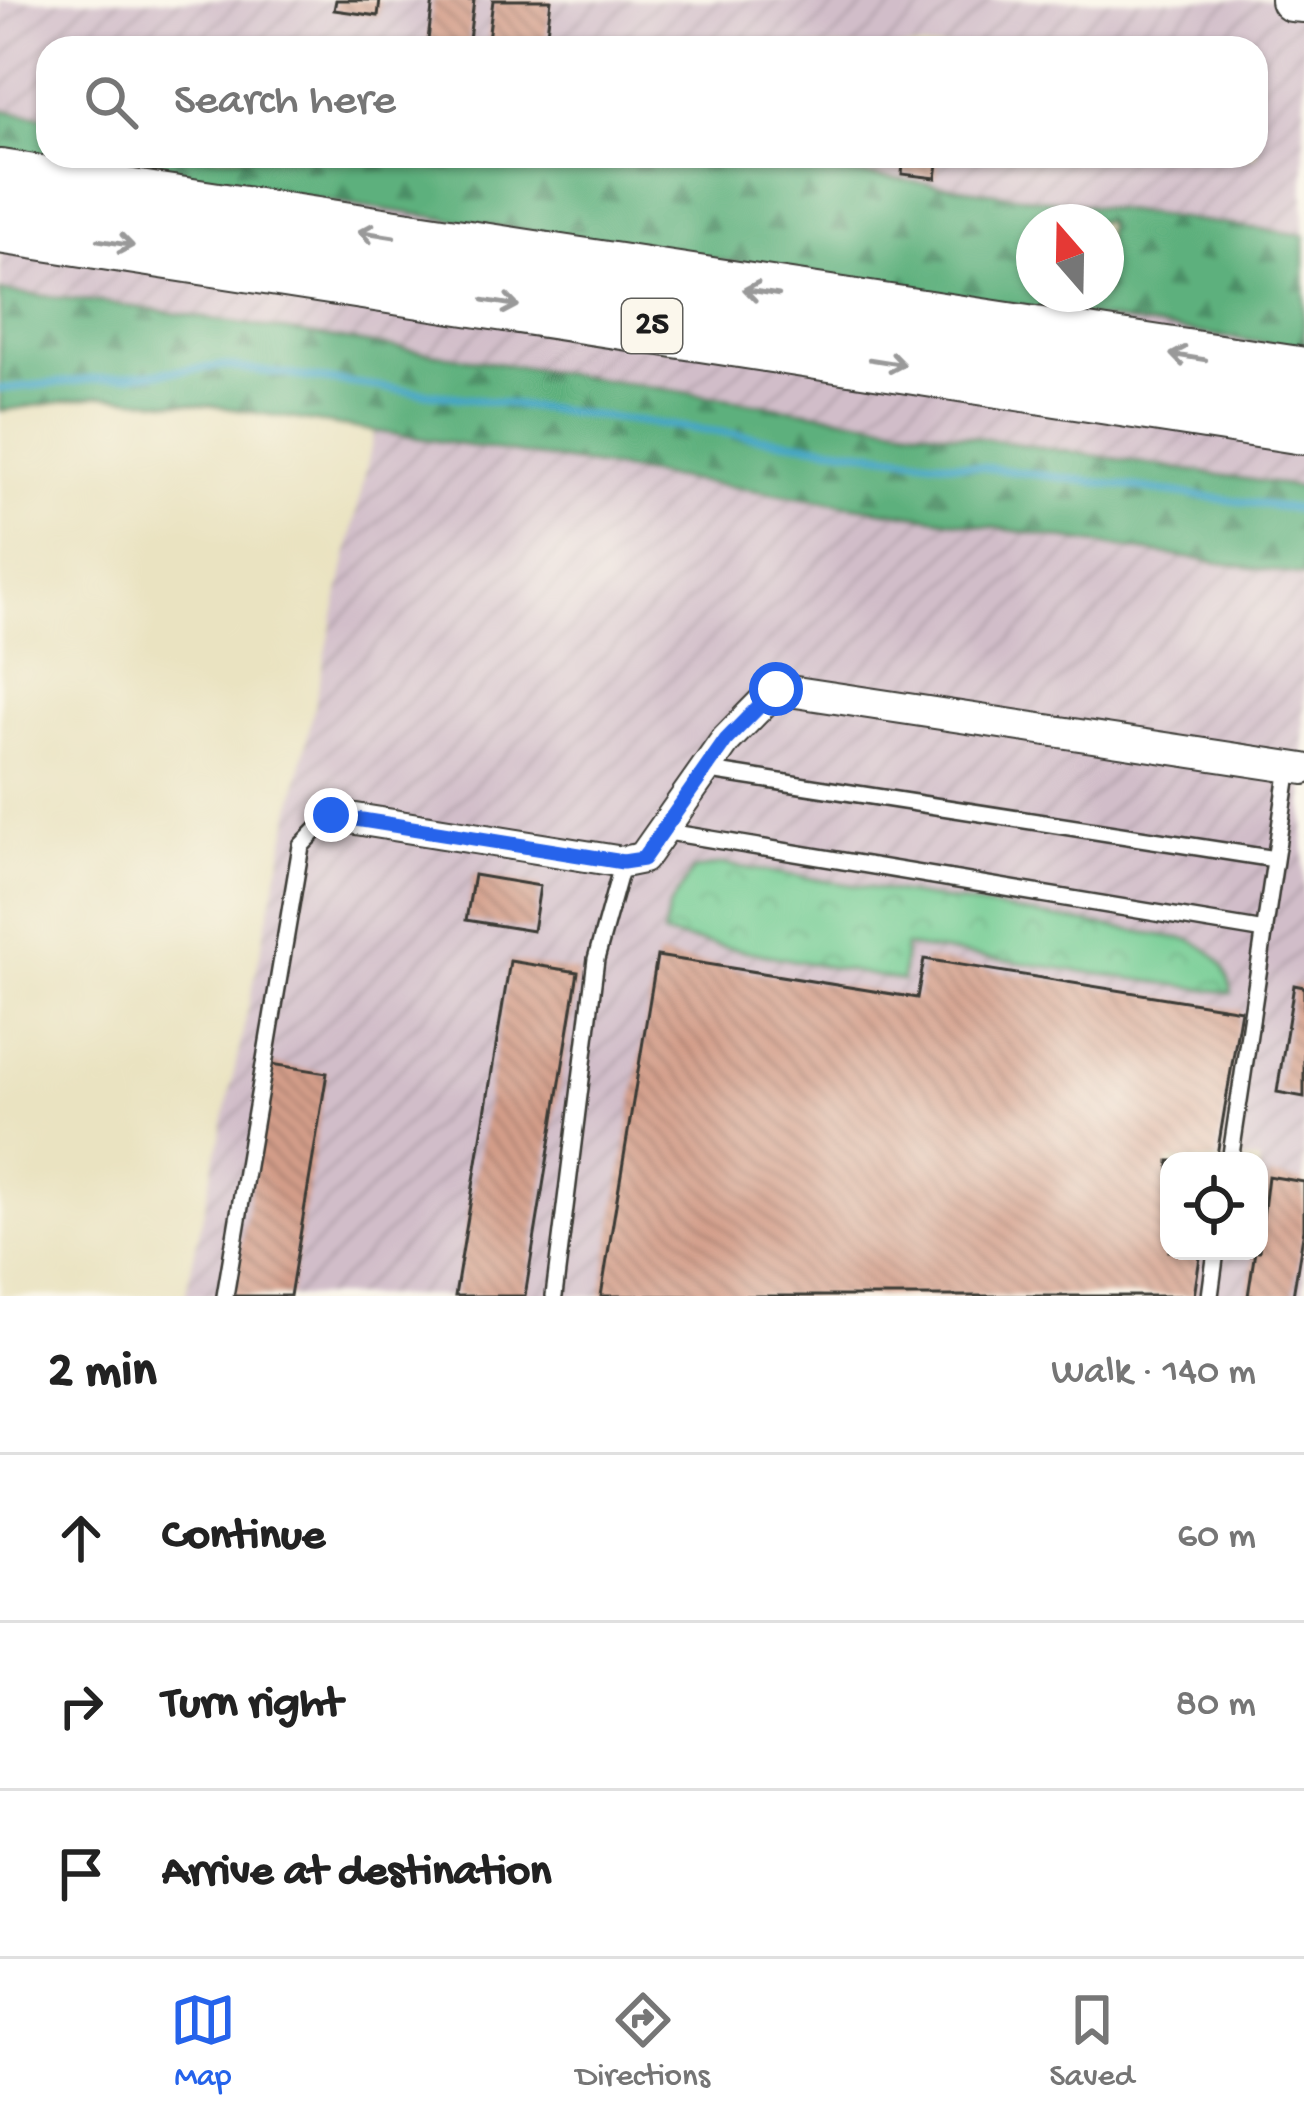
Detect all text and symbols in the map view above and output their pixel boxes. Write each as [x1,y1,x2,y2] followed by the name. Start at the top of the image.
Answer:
[36,36,1268,168] search box
[78,69,144,135] icon: search
[174,76,396,129] text: Search here
[1016,204,1124,312] north arrow
[357,222,396,245] one-way arrow
[95,233,134,256] one-way arrow
[742,280,781,303] one-way arrow
[481,292,520,315] one-way arrow
[622,299,682,353] road number: 25
[1170,345,1209,368] one-way arrow
[866,351,905,374] one-way arrow
[749,662,803,716] route start
[304,788,358,842] route end
[1160,1152,1268,1260] map controls
[1160,1152,1268,1260] button: locate
[48,1344,157,1404] text: 2 min
[1051,1351,1256,1397] text: Walk · 140 m
[48,1505,114,1571] icon: ahead
[162,1511,325,1564] text: Continue
[1177,1515,1256,1561] text: 60 m
[48,1673,114,1739] icon: right
[162,1679,342,1732] text: Turn right
[1176,1683,1256,1729] text: 80 m
[48,1841,114,1907] icon: arrive
[162,1847,551,1900] text: Arrive at destination
[170,1987,236,2097] tab: Map
[576,1987,710,2097] tab: Directions
[1050,1987,1134,2097] tab: Saved

